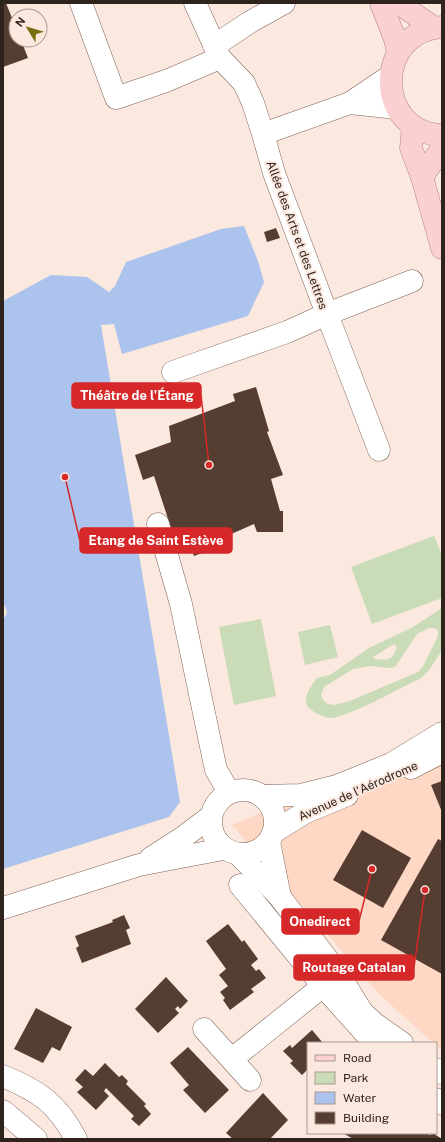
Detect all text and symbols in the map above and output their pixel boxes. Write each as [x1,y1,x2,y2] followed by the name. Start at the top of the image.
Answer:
[8,8,48,48] north arrow
[13,15,27,29] text: N
[264,159,330,311] street label: Allée des Arts et des Lettres
[72,383,201,408] callout: Théâtre de l'Étang
[80,387,194,403] text: Théâtre de l'Étang
[80,528,232,553] callout: Etang de Saint Estève
[89,533,223,548] text: Etang de Saint Estève
[296,758,420,824] street label: Avenue de l'Aérodrome
[282,909,359,934] callout: Onedirect
[289,914,351,929] text: Onedirect
[294,955,414,980] callout: Routage Catalan
[302,960,406,975] text: Routage Catalan
[307,1042,437,1134] legend
[343,1051,371,1065] text: Road
[343,1071,369,1085] text: Park
[343,1091,377,1105] text: Water
[343,1111,389,1125] text: Building

